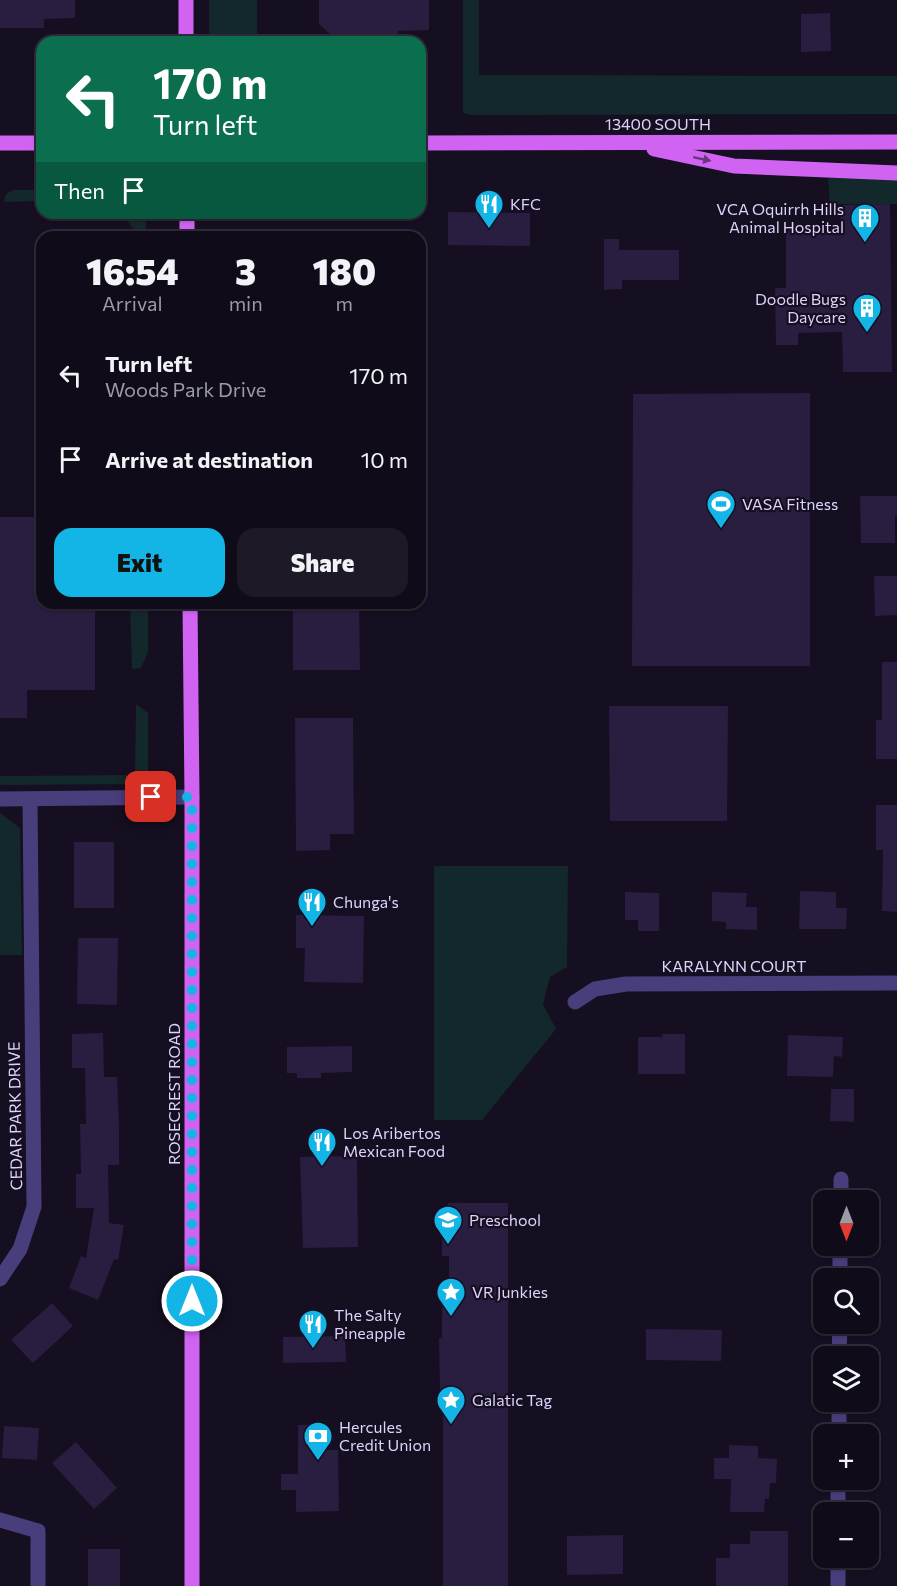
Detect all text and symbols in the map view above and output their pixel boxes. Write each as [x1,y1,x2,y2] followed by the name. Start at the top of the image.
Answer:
[153,56,267,108] text: 170 m
[54,60,132,138] icon: left
[153,108,257,141] text: Turn left
[605,114,711,133] street label: 13400 SOUTH
[693,155,712,164] one-way arrow
[117,174,150,207] icon: arrive
[54,177,105,204] text: Then
[473,188,505,230] restaurant icon: KFC
[510,194,541,213] place label: KFC
[716,199,844,236] place label: VCA Oquirrh Hills Animal Hospital
[849,202,881,244] building icon: VCA Oquirrh Hills Animal Hospital
[86,248,179,292] text: 16:54
[235,248,256,292] text: 3
[313,248,376,292] text: 180
[755,289,846,326] place label: Doodle Bugs Daycare
[102,291,163,315] text: Arrival
[229,291,263,315] text: min
[336,291,353,315] text: m
[851,292,883,334] building icon: Doodle Bugs Daycare
[105,350,192,377] text: Turn left
[54,359,87,392] icon: left
[349,362,408,389] text: 170 m
[105,377,266,401] text: Woods Park Drive
[54,443,87,476] icon: arrive
[105,446,313,473] text: Arrive at destination
[361,446,408,473] text: 10 m
[705,488,737,530] sports icon: VASA Fitness
[742,494,838,513] place label: VASA Fitness
[54,528,225,597] button: Exit
[237,528,408,597] button: Share
[125,771,176,822] pin
[134,780,167,813] icon: arrive
[296,886,328,928] restaurant icon: Chunga's
[333,892,399,911] place label: Chunga's
[662,956,806,975] street label: KARALYNN COURT
[164,1023,183,1165] street label: ROSECREST ROAD
[4,1041,25,1191] street label: CEDAR PARK DRIVE
[343,1123,445,1160] place label: Los Aribertos Mexican Food
[306,1126,338,1168] restaurant icon: Los Aribertos Mexican Food
[813,1190,879,1256] north arrow
[813,1190,879,1568] map controls
[432,1204,464,1246] school or university icon: Preschool
[469,1210,541,1229] place label: Preschool
[813,1268,879,1334] button: search
[160,1269,224,1333] position arrow
[435,1276,467,1318] place icon: VR Junkies
[472,1282,548,1301] place label: VR Junkies
[334,1305,406,1342] place label: The Salty Pineapple
[297,1308,329,1350] restaurant icon: The Salty Pineapple
[813,1346,879,1412] button: layers
[435,1384,467,1426] place icon: Galatic Tag
[472,1390,552,1409] place label: Galatic Tag
[339,1417,431,1454] place label: Hercules Credit Union
[302,1420,334,1462] bank icon: Hercules Credit Union
[813,1424,879,1490] button: +
[813,1502,879,1568] button: −

